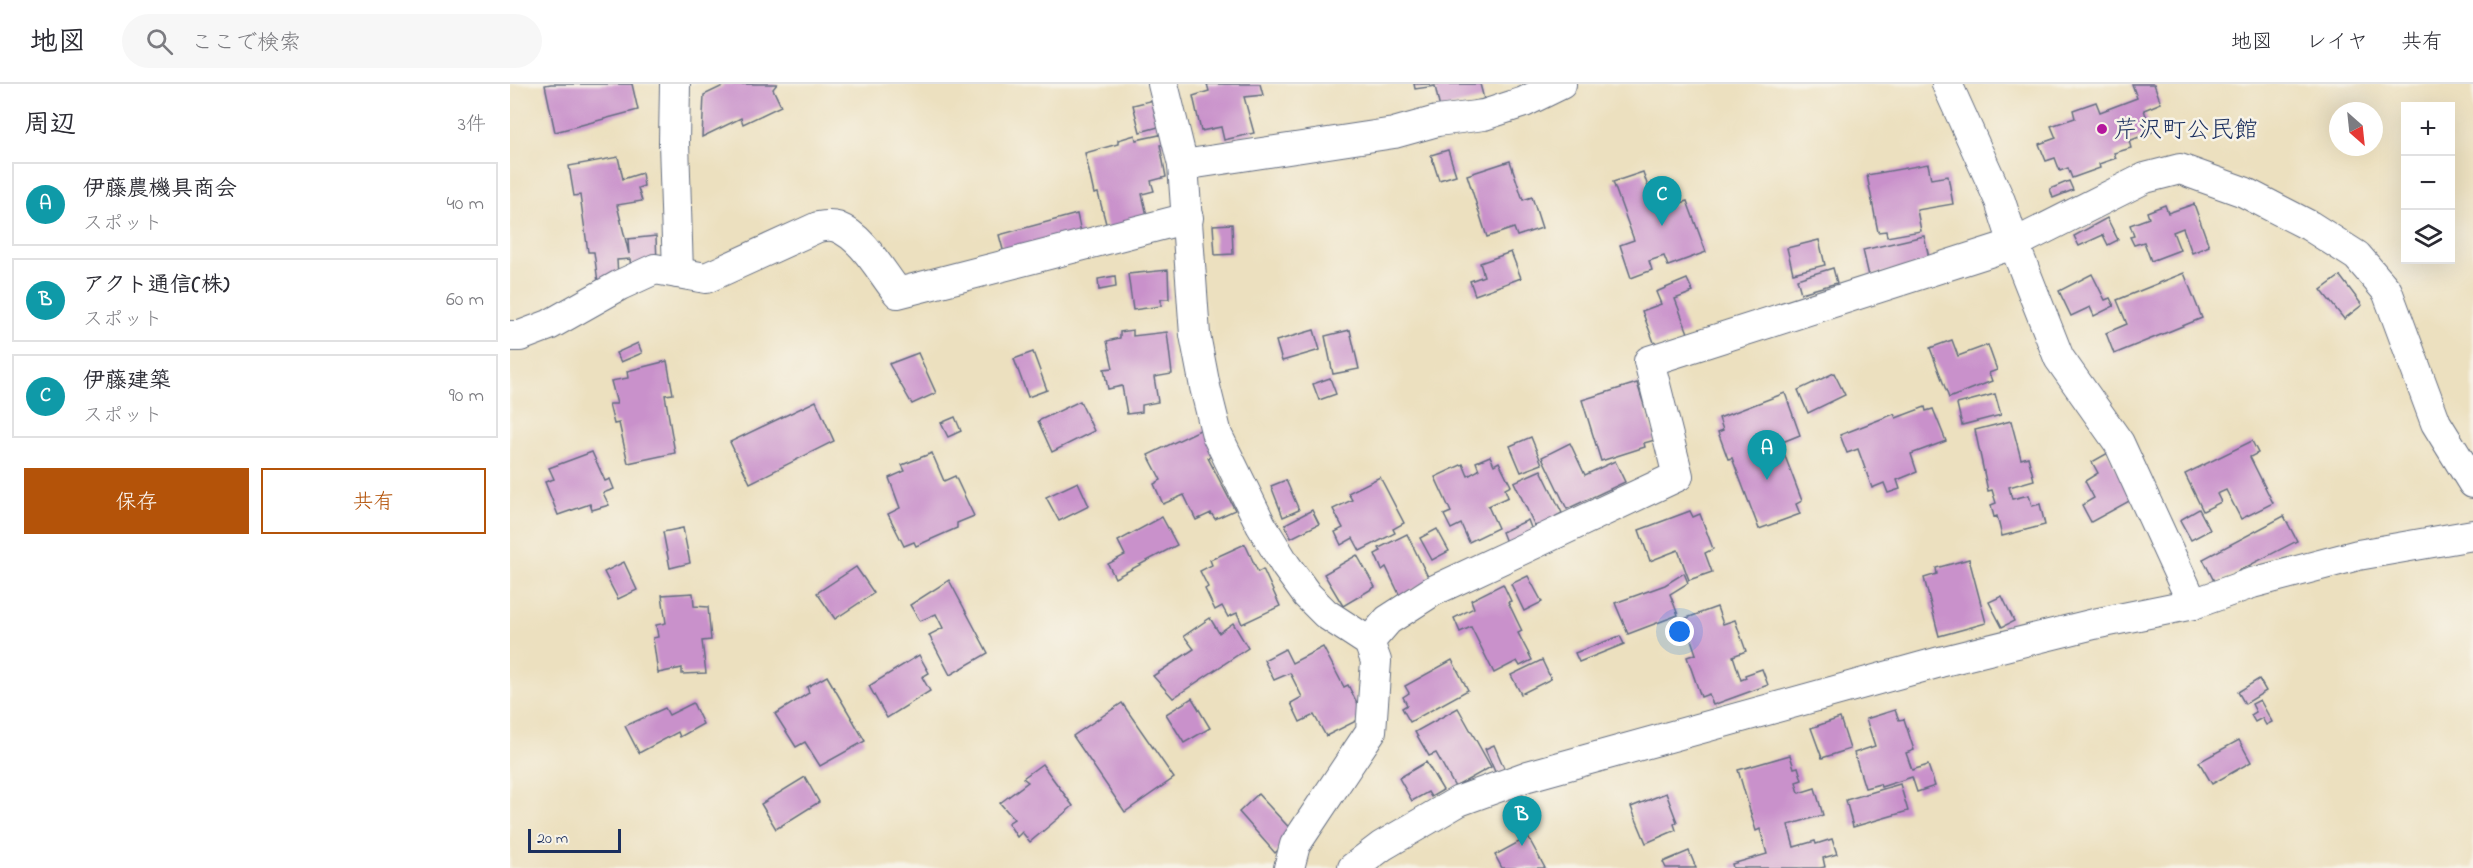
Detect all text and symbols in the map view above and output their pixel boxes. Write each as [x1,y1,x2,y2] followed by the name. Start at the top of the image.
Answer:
[122,14,542,68] search box
[30,23,86,64] text: 地図
[143,25,176,58] icon: search
[191,28,301,60] text: ここで検索
[2231,28,2273,58] text: 地図
[2306,28,2368,58] text: レイヤ
[2401,28,2443,58] text: 共有
[2329,102,2383,156] north arrow
[2401,102,2455,264] map controls
[2401,102,2455,156] button: +
[24,107,76,145] text: 周辺
[458,111,486,140] text: 3件
[2114,114,2258,149] place label: 芹沢町公民館
[2095,122,2109,136] marker: 芹沢町公民館
[2401,156,2455,210] button: −
[83,174,237,206] text: 伊藤農機具商会
[1642,176,1682,226] pin: C
[39,190,52,219] text: A
[447,190,484,219] text: 40 m
[83,210,163,239] text: スポット
[2401,210,2455,264] button: layers
[83,270,229,302] text: アクト通信(株)
[39,286,52,315] text: B
[446,286,484,315] text: 60 m
[83,306,163,335] text: スポット
[83,366,171,398] text: 伊藤建築
[40,382,51,411] text: C
[449,382,484,411] text: 90 m
[83,402,163,431] text: スポット
[1748,430,1786,480] pin: A
[24,468,249,534] button: 保存
[261,468,486,534] button: 共有
[1665,617,1694,646] your location
[1502,796,1542,846] pin: B
[528,826,621,854] scale bar
[537,827,568,851] text: 20 m

